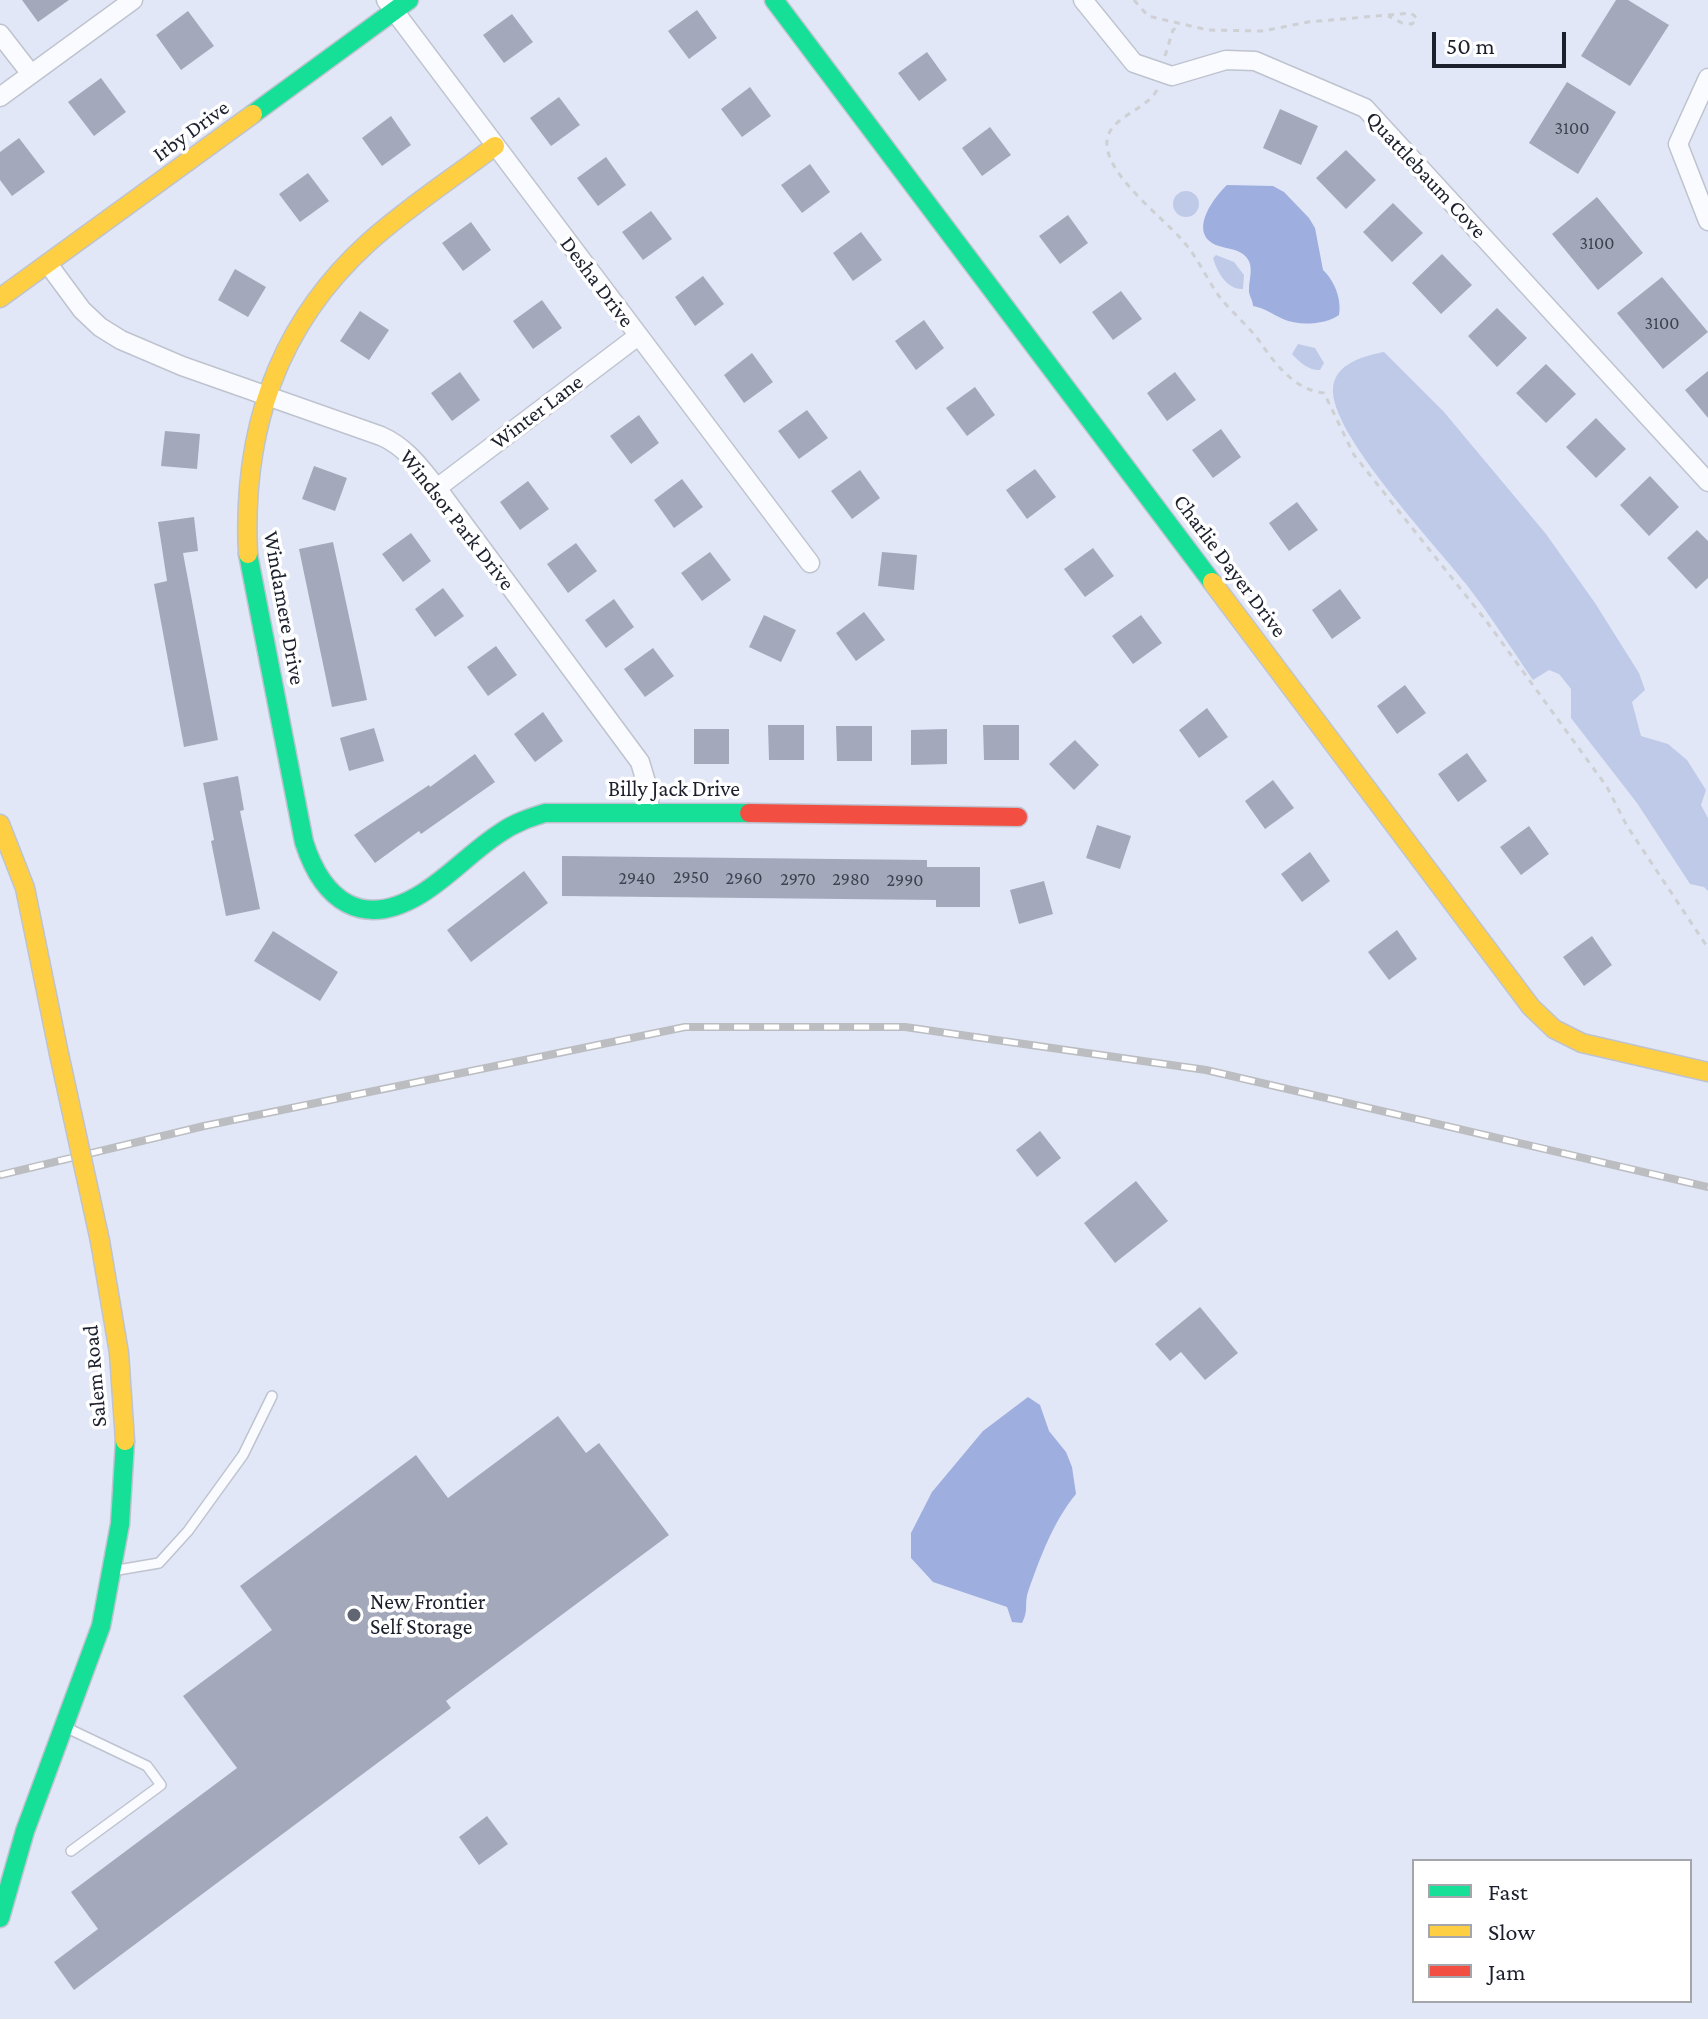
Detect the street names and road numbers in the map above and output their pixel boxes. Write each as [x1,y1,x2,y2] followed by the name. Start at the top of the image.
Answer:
[148,95,234,167] street label: Irby Drive
[1360,106,1492,244] street label: Quattlebaum Cove
[554,231,640,333] street label: Desha Drive
[486,369,588,455] street label: Winter Lane
[394,444,520,596] street label: Windsor Park Drive
[1168,489,1292,643] street label: Charlie Dayer Drive
[257,529,311,687] street label: Windamere Drive
[608,776,740,802] street label: Billy Jack Drive
[77,1324,113,1428] street label: Salem Road

